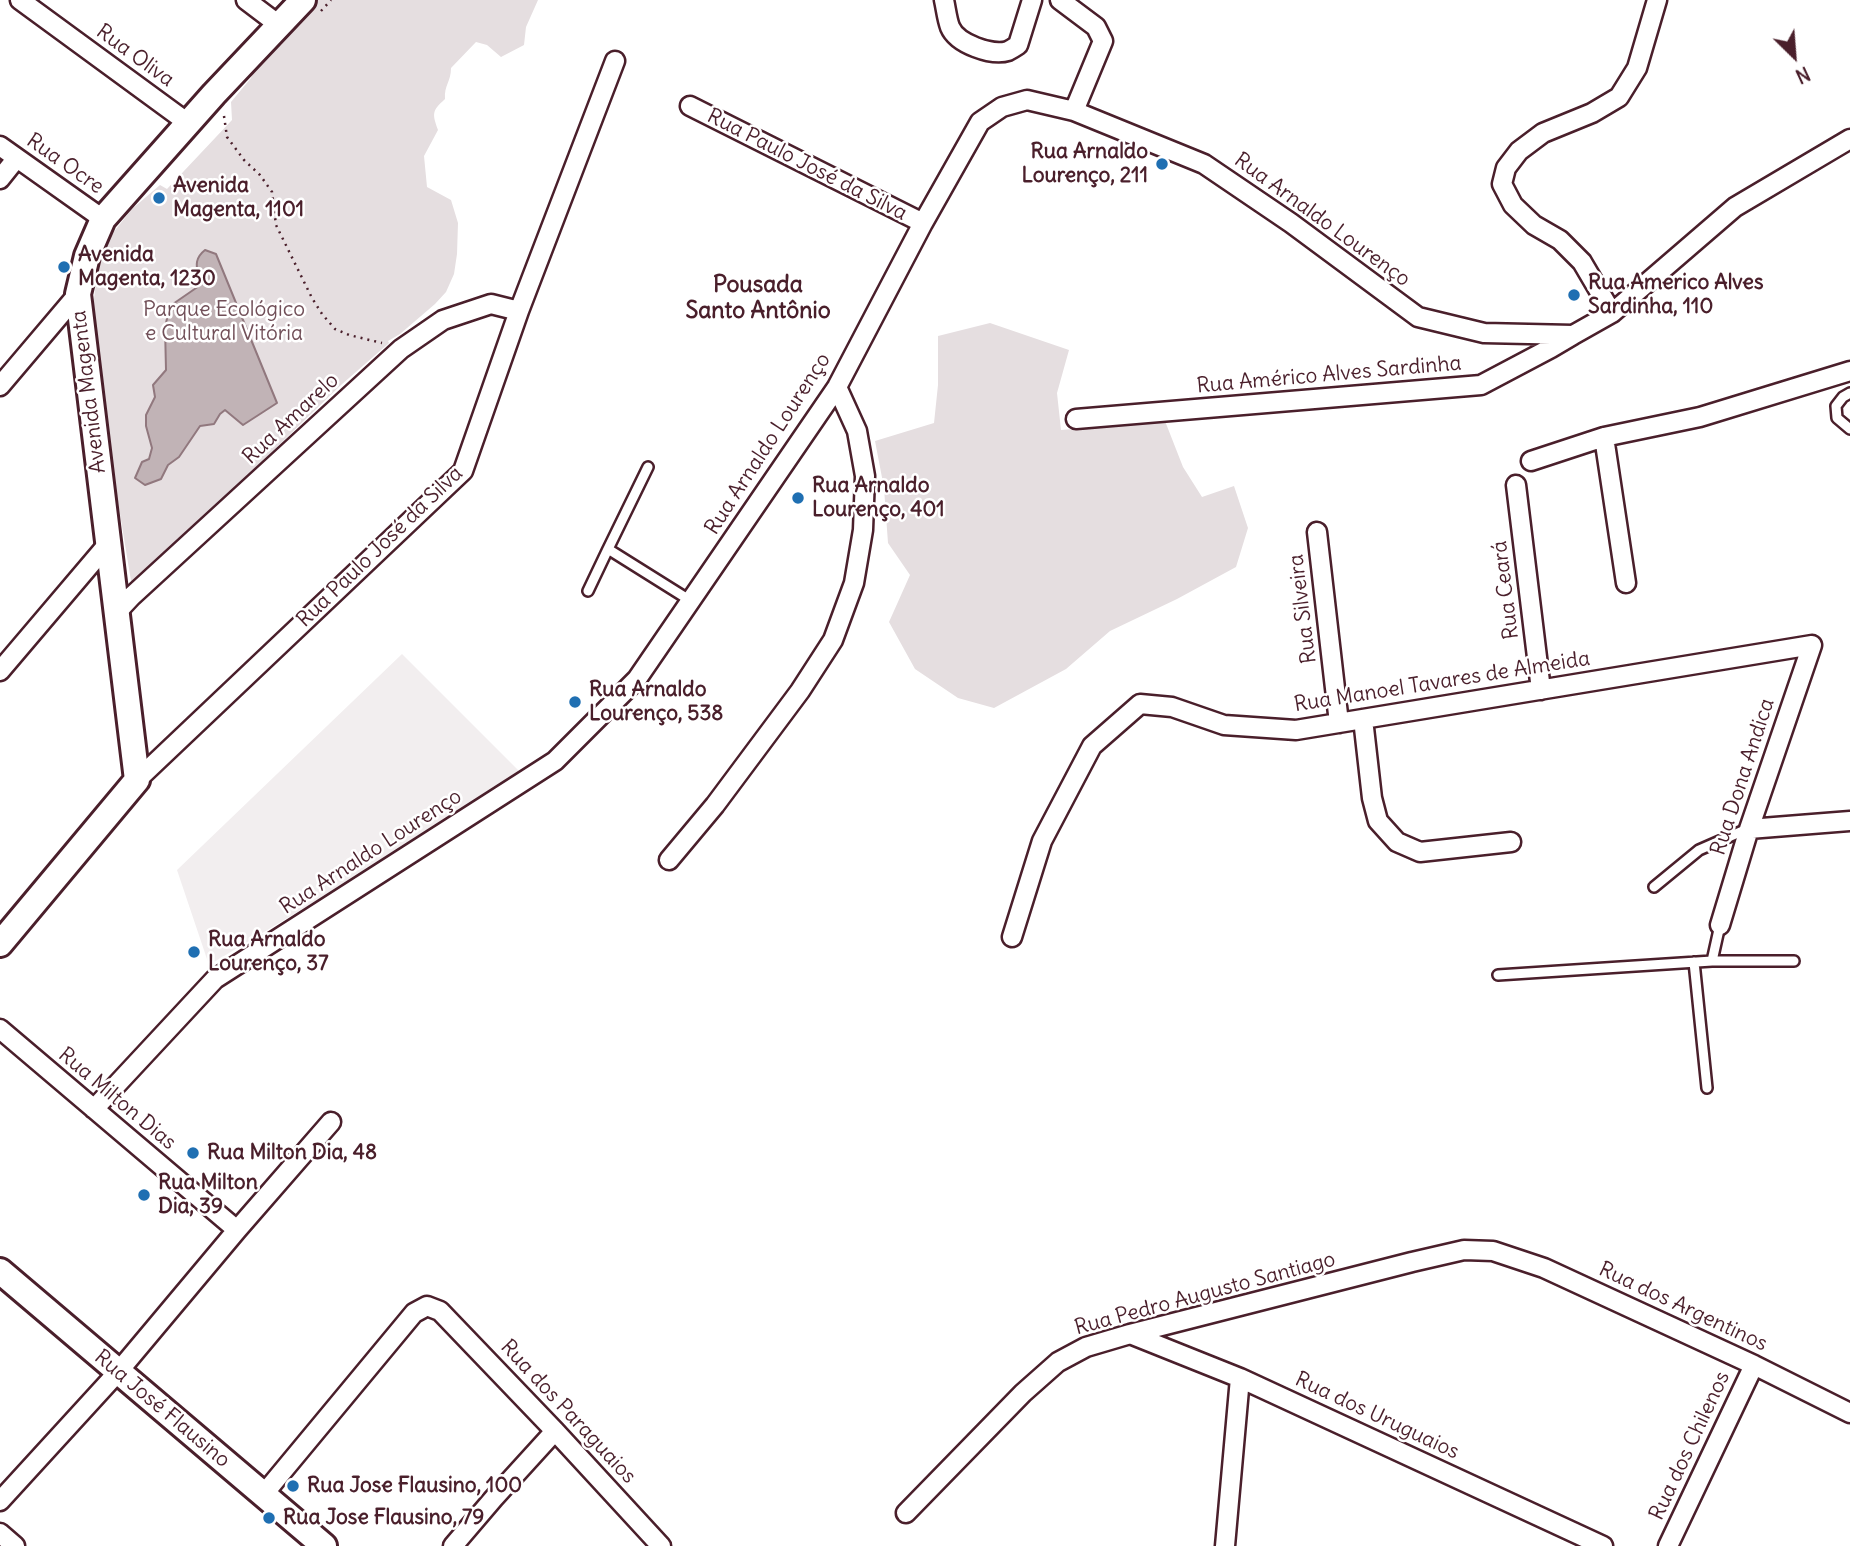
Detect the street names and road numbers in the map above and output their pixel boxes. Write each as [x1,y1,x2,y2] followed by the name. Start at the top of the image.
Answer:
[91,19,179,93] street label: Rua Oliva
[703,104,911,226] street label: Rua Paulo José da Silva
[21,128,109,200] street label: Rua Ocre
[1229,148,1415,292] street label: Rua Arnaldo Lourenço
[67,309,111,475] street label: Avenida Magenta
[700,348,836,540] street label: Rua Arnaldo Lourenço
[1196,351,1462,399] street label: Rua Américo Alves Sardinha
[238,368,344,470] street label: Rua Amarelo
[292,461,468,633] street label: Rua Paulo José da Silva
[1487,539,1525,641] street label: Rua Ceará
[1284,553,1322,665] street label: Rua Silveira
[1292,646,1592,718] street label: Rua Manoel Tavares de Almeida
[1706,695,1780,859] street label: Rua Dona Andica
[275,784,467,920] street label: Rua Arnaldo Lourenço
[53,1042,181,1156] street label: Rua Milton Dias
[1072,1247,1338,1341] street label: Rua Pedro Augusto Santiago
[1595,1257,1771,1357] street label: Rua dos Argentinos
[495,1335,641,1489] street label: Rua dos Paraguaios
[89,1345,235,1473] street label: Rua José Flausino
[1291,1367,1463,1465] street label: Rua dos Uruguaios
[1645,1368,1735,1524] street label: Rua dos Chilenos

